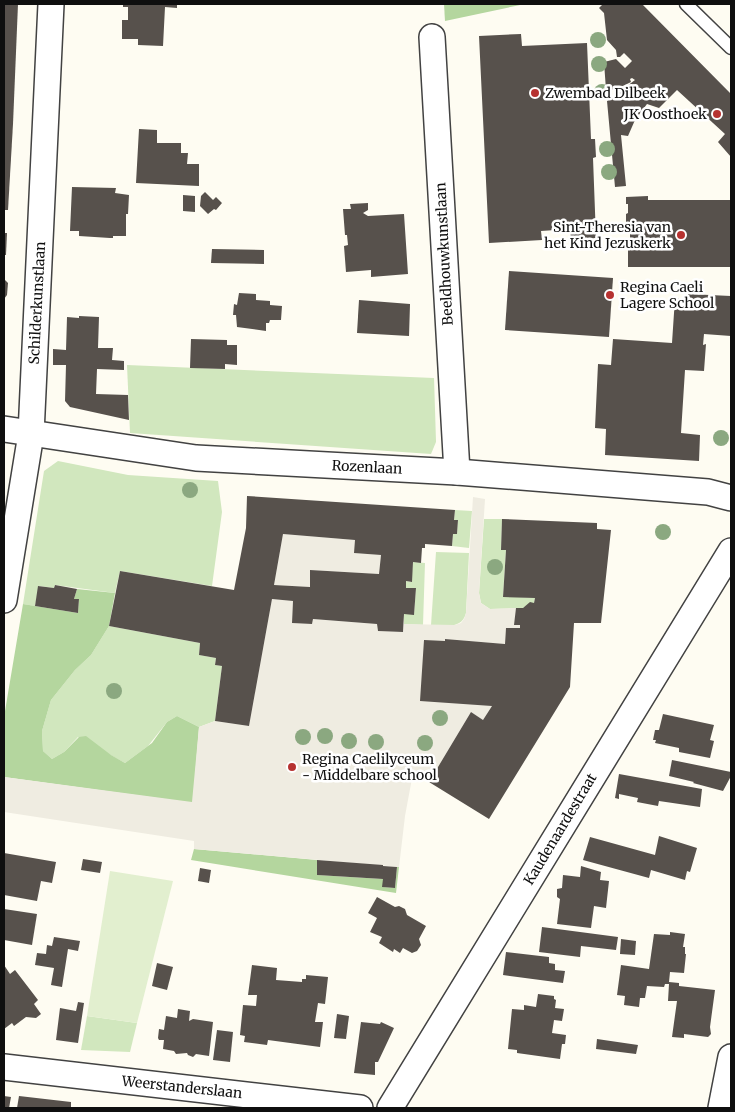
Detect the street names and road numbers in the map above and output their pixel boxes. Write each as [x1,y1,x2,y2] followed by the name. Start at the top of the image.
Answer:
[431,182,457,326] street label: Beeldhouwkunstlaan
[25,241,49,365] street label: Schilderkunstlaan
[331,456,403,478] street label: Rozenlaan
[520,769,601,888] street label: Kaudenaardestraat
[120,1072,243,1102] street label: Weerstanderslaan

